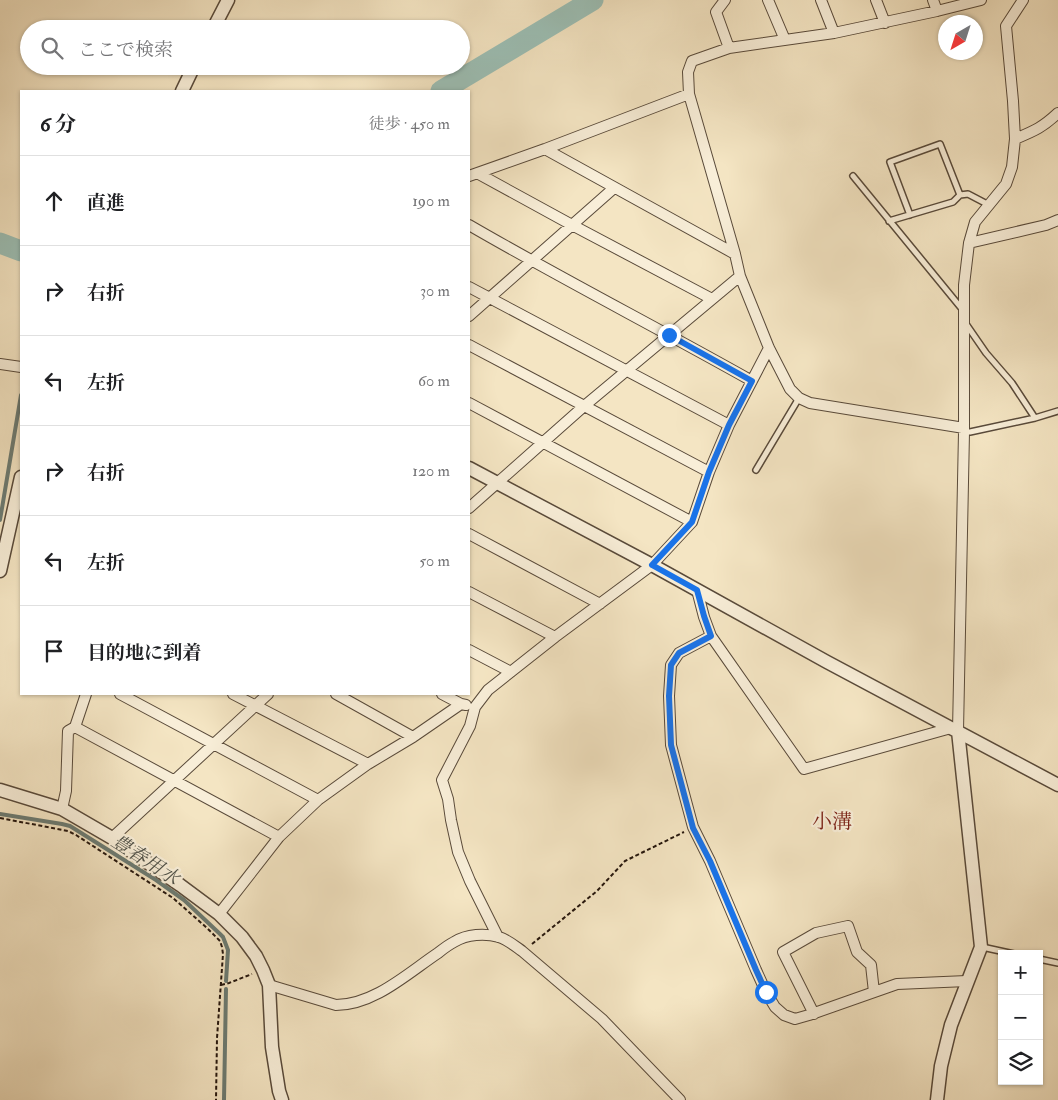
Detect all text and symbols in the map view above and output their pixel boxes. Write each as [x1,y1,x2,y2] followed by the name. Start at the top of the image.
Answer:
[938,15,983,60] north arrow
[20,20,470,75] search box
[38,34,66,62] icon: search
[78,38,173,62] text: ここで検索
[40,111,76,138] text: 6 分
[369,114,450,134] text: 徒歩 · 450 m
[40,187,68,215] icon: ahead
[87,191,125,215] text: 直進
[412,191,450,211] text: 190 m
[40,277,68,305] icon: right
[87,281,125,305] text: 右折
[420,281,450,301] text: 30 m
[658,324,681,347] route end
[40,367,68,395] icon: left
[87,371,125,395] text: 左折
[418,371,450,391] text: 60 m
[40,457,68,485] icon: right
[87,461,125,485] text: 右折
[412,461,450,481] text: 120 m
[40,547,68,575] icon: left
[87,551,125,575] text: 左折
[419,551,450,571] text: 50 m
[40,637,68,665] icon: arrive
[87,641,201,665] text: 目的地に到着
[812,809,852,834] district label: 小溝
[107,829,186,892] water label: 豊春用水
[998,950,1043,1085] map controls
[998,950,1043,995] button: +
[755,981,778,1004] route start
[998,995,1043,1040] button: −
[998,1040,1043,1085] button: layers

